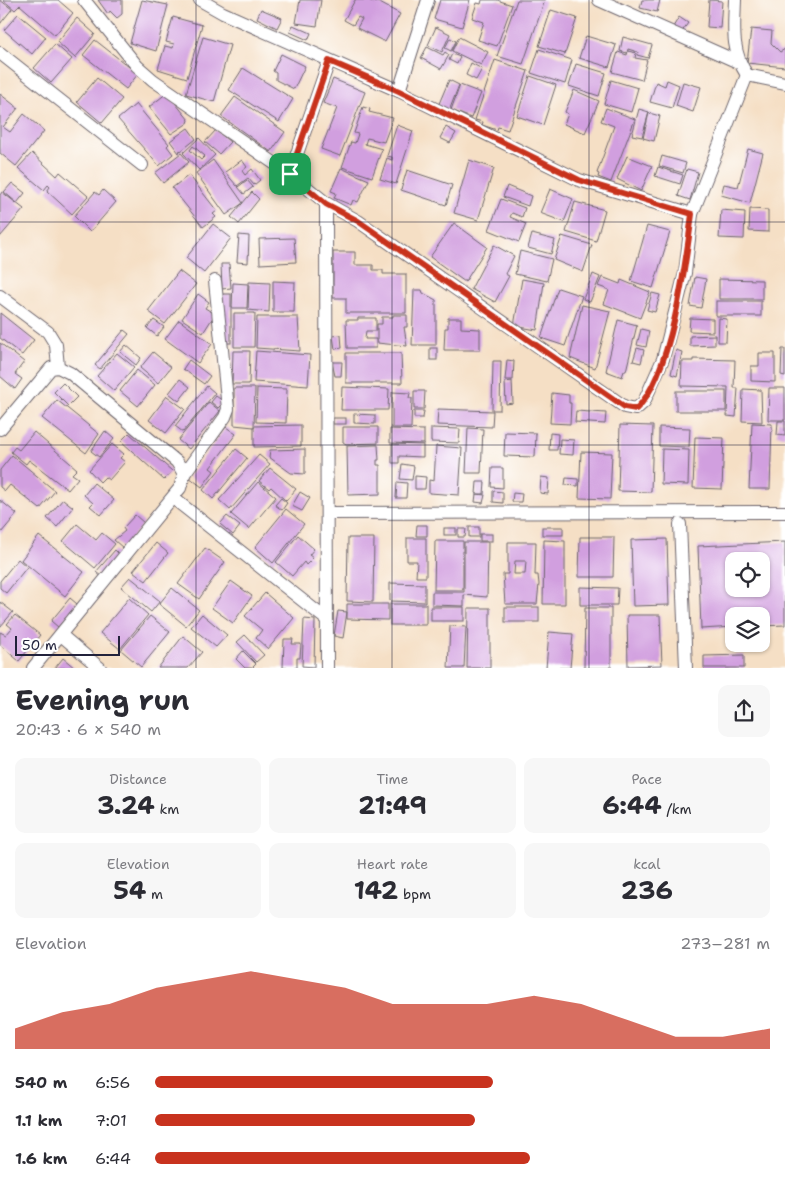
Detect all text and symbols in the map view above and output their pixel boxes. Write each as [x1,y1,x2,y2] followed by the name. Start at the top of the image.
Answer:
[269,153,311,195] pin
[276,160,304,188] icon: arrive
[725,552,770,652] map controls
[725,552,770,597] button: locate
[725,607,770,652] button: layers
[15,632,120,656] scale bar
[22,636,57,654] text: 50 m
[15,681,190,719] text: Evening run
[718,685,770,737] button: share
[15,719,161,740] text: 20:43 · 6 × 540 m
[109,770,167,788] text: Distance
[376,770,409,788] text: Time
[631,770,662,788] text: Pace
[97,788,155,822] text: 3.24
[358,788,427,822] text: 21:49
[602,788,662,822] text: 6:44
[155,800,179,818] text: km
[662,800,691,818] text: /km
[107,855,170,873] text: Elevation
[357,855,428,873] text: Heart rate
[633,855,660,873] text: kcal
[113,873,146,907] text: 54
[354,873,398,907] text: 142
[621,873,673,907] text: 236
[146,885,163,903] text: m
[398,885,431,903] text: bpm
[15,933,87,954] text: Elevation
[680,933,770,954] text: 273–281 m
[15,1072,67,1093] text: 540 m
[95,1072,130,1093] text: 6:56
[15,1110,62,1131] text: 1.1 km
[95,1110,127,1131] text: 7:01
[15,1148,67,1169] text: 1.6 km
[95,1148,131,1169] text: 6:44

